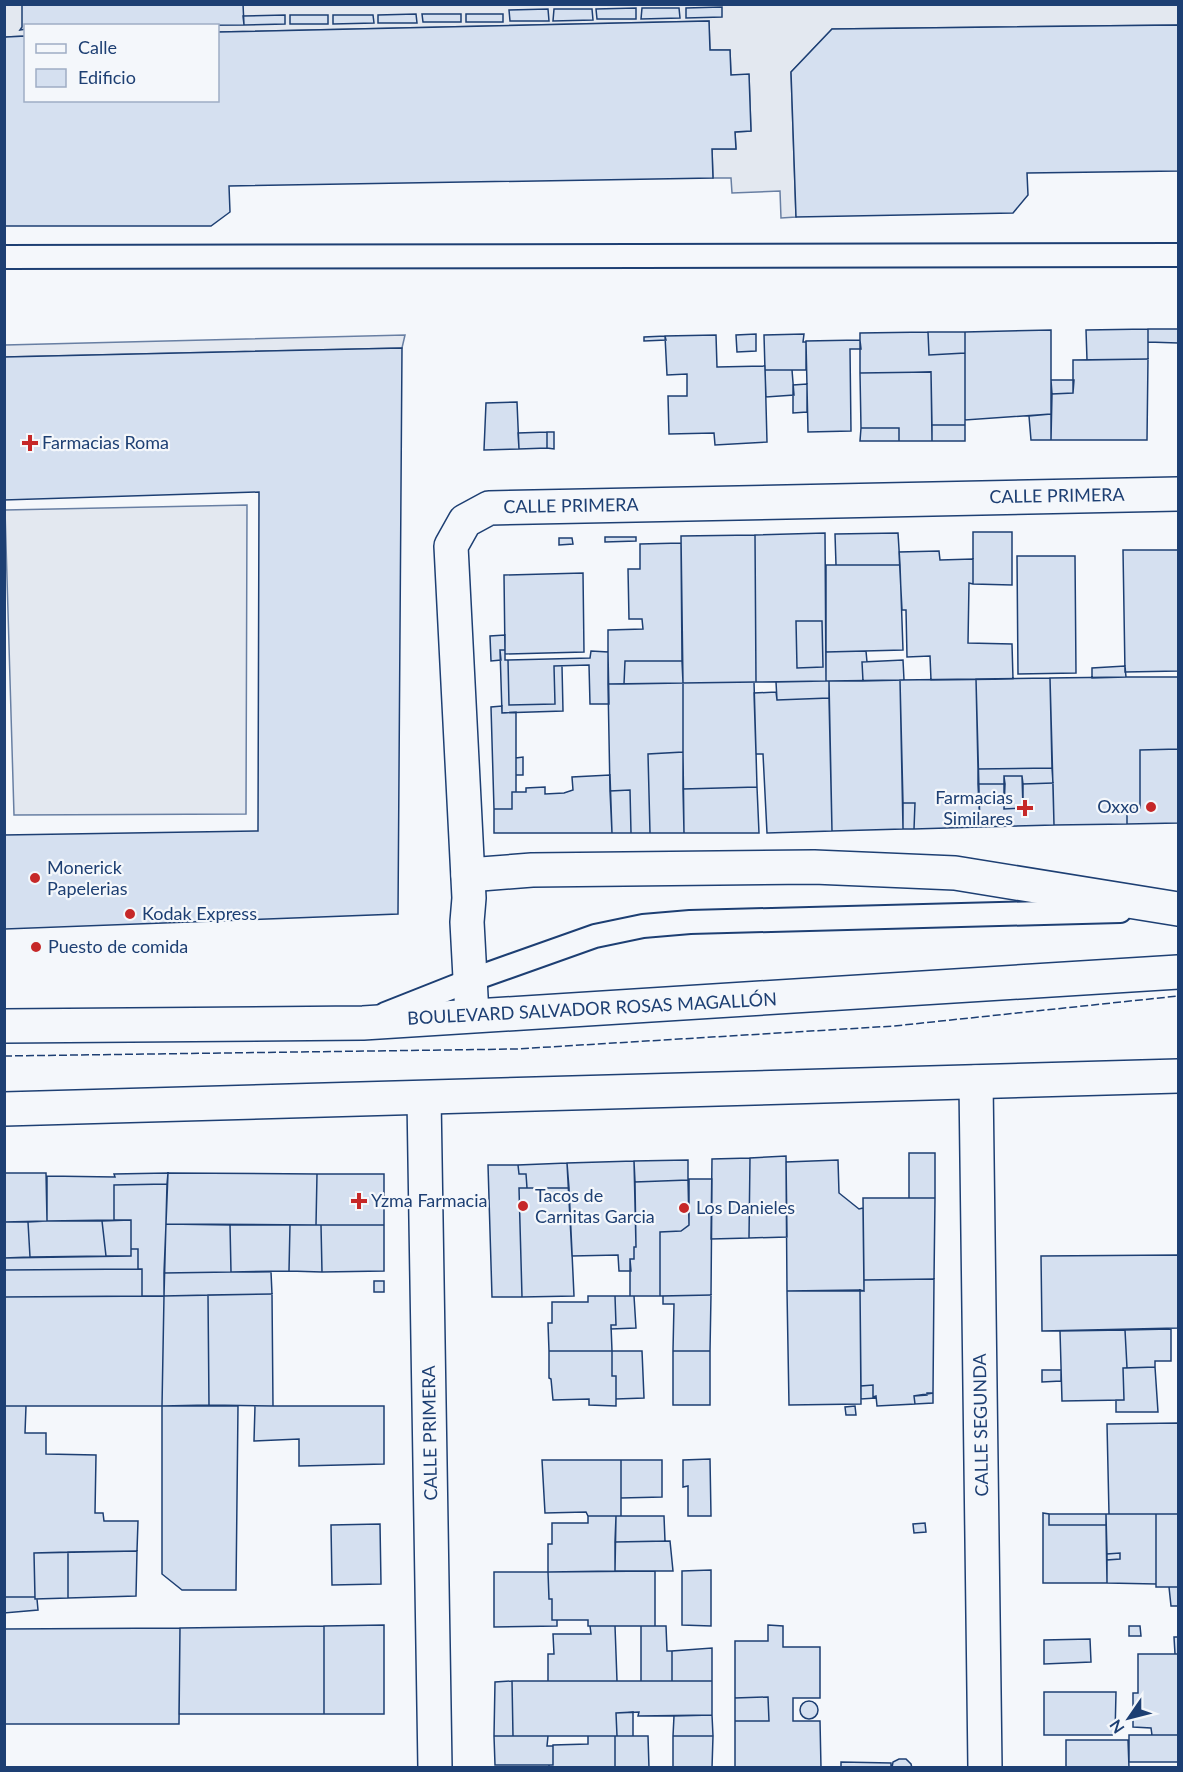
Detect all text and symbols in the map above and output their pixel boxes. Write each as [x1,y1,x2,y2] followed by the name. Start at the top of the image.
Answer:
[24,24,219,102] legend
[78,36,117,58] text: Calle
[78,66,136,88] text: Edificio
[42,431,169,453] place label: Farmacias Roma
[23,436,37,450] marker: Farmacias Roma
[989,483,1126,507] street label: CALLE PRIMERA
[503,493,640,517] street label: CALLE PRIMERA
[935,786,1013,829] place label: Farmacias Similares
[1097,795,1139,817] place label: Oxxo
[1144,800,1158,814] marker: Oxxo
[1018,801,1032,815] marker: Farmacias Similares
[47,856,128,899] place label: Monerick Papelerias
[28,871,42,885] marker: Monerick Papelerias
[142,902,257,924] place label: Kodak Express
[123,907,137,921] marker: Kodak Express
[48,935,188,957] place label: Puesto de comida
[29,940,43,954] marker: Puesto de comida
[407,987,777,1029] street label: BOULEVARD SALVADOR ROSAS MAGALLÓN
[535,1184,655,1227] place label: Tacos de Carnitas Garcia
[371,1189,487,1211] place label: Yzma Farmacia
[352,1194,366,1208] marker: Yzma Farmacia
[696,1196,795,1218] place label: Los Danieles
[516,1199,530,1213] marker: Tacos de Carnitas Garcia
[677,1201,691,1215] marker: Los Danieles
[968,1352,992,1497] street label: CALLE SEGUNDA
[417,1364,441,1501] street label: CALLE PRIMERA
[1099,1688,1159,1748] north arrow
[1105,1716,1128,1737] text: N

